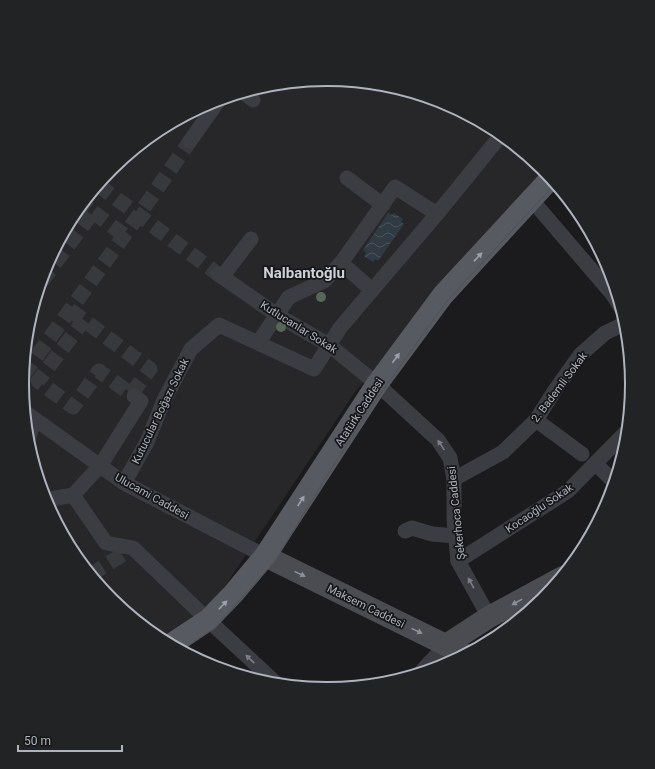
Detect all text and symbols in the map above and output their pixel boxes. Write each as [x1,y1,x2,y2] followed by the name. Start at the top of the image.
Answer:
[473,252,483,262] one-way arrow
[263,264,345,282] district label: Nalbantoğlu
[258,299,340,356] street label: Kutlucanlar Sokak
[529,349,590,425] street label: 2. Bademli Sokak
[392,352,401,363] one-way arrow
[129,356,192,466] street label: Kutucular Boğazı Sokak
[333,376,386,449] street label: Atatürk Caddesi
[437,440,445,450] one-way arrow
[445,466,468,560] street label: Şekerhoca Caddesi
[113,471,191,522] street label: Ulucami Caddesi
[503,481,576,536] street label: Kocaoğlu Sokak
[297,496,305,506] one-way arrow
[295,571,306,577] one-way arrow
[467,577,474,588] one-way arrow
[325,582,407,631] street label: Maksem Caddesi
[511,599,522,605] one-way arrow
[218,600,228,610] one-way arrow
[411,628,423,634] one-way arrow
[245,654,255,663] one-way arrow
[18,727,122,753] scale bar
[24,734,51,748] text: 50 m

